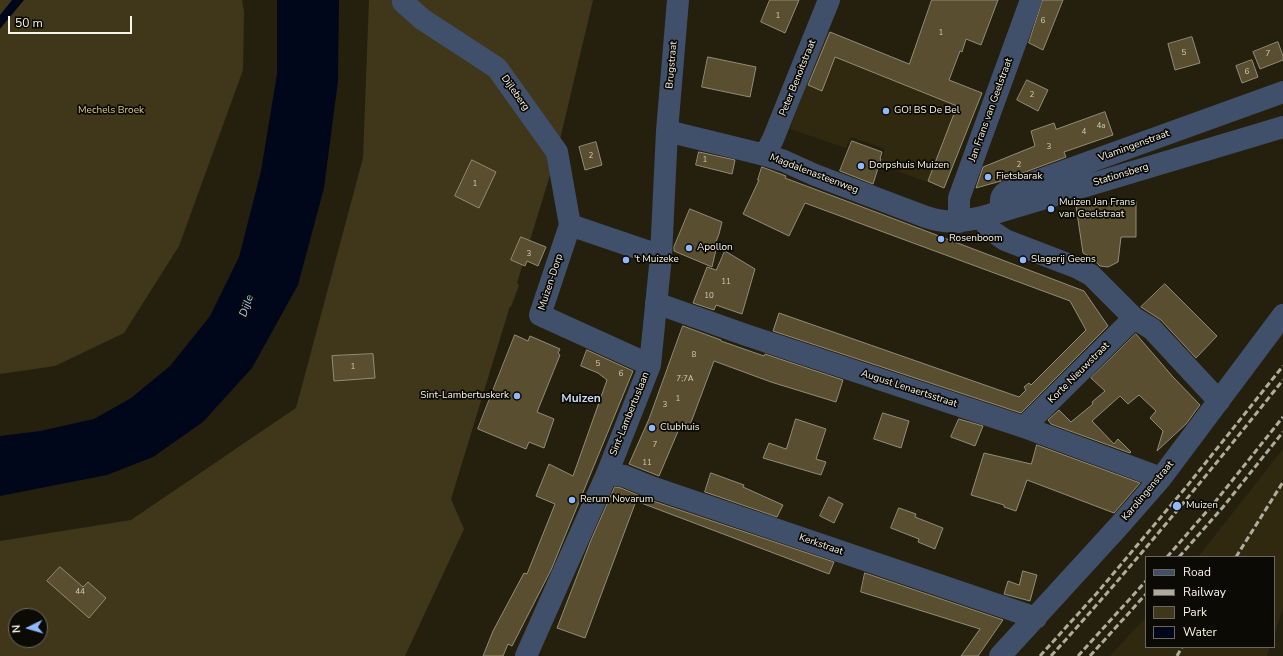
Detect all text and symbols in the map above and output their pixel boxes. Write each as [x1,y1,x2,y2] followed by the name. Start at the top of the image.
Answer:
[10,8,134,34] scale bar
[776,11,780,21] house number: 1
[15,15,43,31] text: 50 m
[1041,16,1045,26] house number: 6
[939,28,943,38] house number: 1
[777,38,819,118] street label: Peter Benoitstraat
[664,41,680,89] street label: Brugstraat
[1182,48,1186,58] house number: 5
[1266,49,1270,59] house number: 7
[967,57,1015,163] street label: Jan Frans van Geelstraat
[1245,67,1249,77] house number: 6
[498,73,532,113] street label: Dijleberg
[1030,90,1034,100] house number: 2
[78,105,144,117] park label: Mechels Broek
[894,105,960,117] place label: GO! BS De Bel
[881,106,891,116] marker: GO! BS De Bel
[1096,121,1106,131] house number: 4a
[1082,127,1086,137] house number: 4
[1097,128,1171,164] street label: Vlamingenstraat
[1047,142,1051,152] house number: 3
[589,151,593,161] house number: 2
[768,152,860,196] street label: Magdalenasteenweg
[703,155,707,165] house number: 1
[869,160,949,172] place label: Dorpshuis Muizen
[1017,160,1021,170] house number: 2
[856,161,866,171] marker: Dorpshuis Muizen
[1092,161,1150,189] street label: Stationsberg
[996,171,1042,183] place label: Fietsbarak
[983,172,993,182] marker: Fietsbarak
[473,179,477,189] house number: 1
[1059,197,1135,220] place label: Muizen Jan Frans van Geelstraat
[1046,204,1056,214] marker: Muizen Jan Frans van Geelstraat
[949,233,1002,245] place label: Rosenboom
[936,234,946,244] marker: Rosenboom
[697,242,733,254] place label: Apollon
[684,243,694,253] marker: Apollon
[527,249,531,259] house number: 3
[536,252,566,312] street label: Muizen-Dorp
[634,254,679,266] place label: 't Muizeke
[1031,254,1096,266] place label: Slagerij Geens
[621,255,631,265] marker: 't Muizeke
[1018,255,1028,265] marker: Slagerij Geens
[721,277,731,287] house number: 11
[704,291,714,301] house number: 10
[237,293,257,319] water label: Dijle
[1046,340,1112,406] street label: Korte Nieuwstraat
[692,350,696,360] house number: 8
[596,359,600,369] house number: 5
[351,362,355,372] house number: 1
[859,368,959,410] street label: August Lenaertsstraat
[619,369,623,379] house number: 6
[608,370,652,458] street label: Sint-Lambertuslaan
[676,374,694,384] house number: 7;7A
[420,390,509,402] place label: Sint-Lambertuskerk
[512,391,522,401] marker: Sint-Lambertuskerk
[561,392,601,406] district label: Muizen
[676,394,680,404] house number: 1
[663,400,667,410] house number: 3
[660,422,700,434] place label: Clubhuis
[647,423,657,433] marker: Clubhuis
[653,440,657,450] house number: 7
[642,458,652,468] house number: 11
[1120,459,1176,523] street label: Karolingenstraat
[580,494,653,506] place label: Rerum Novarum
[567,495,577,505] marker: Rerum Novarum
[1171,500,1183,512] marker: Muizen
[1186,500,1218,512] place label: Muizen
[797,532,845,558] street label: Kerkstraat
[1145,556,1275,648] legend
[1183,564,1211,580] text: Road
[1183,584,1226,600] text: Railway
[75,587,85,597] house number: 44
[1183,604,1207,620] text: Park
[8,608,48,648] north arrow
[9,624,24,634] text: N
[1183,624,1217,640] text: Water

